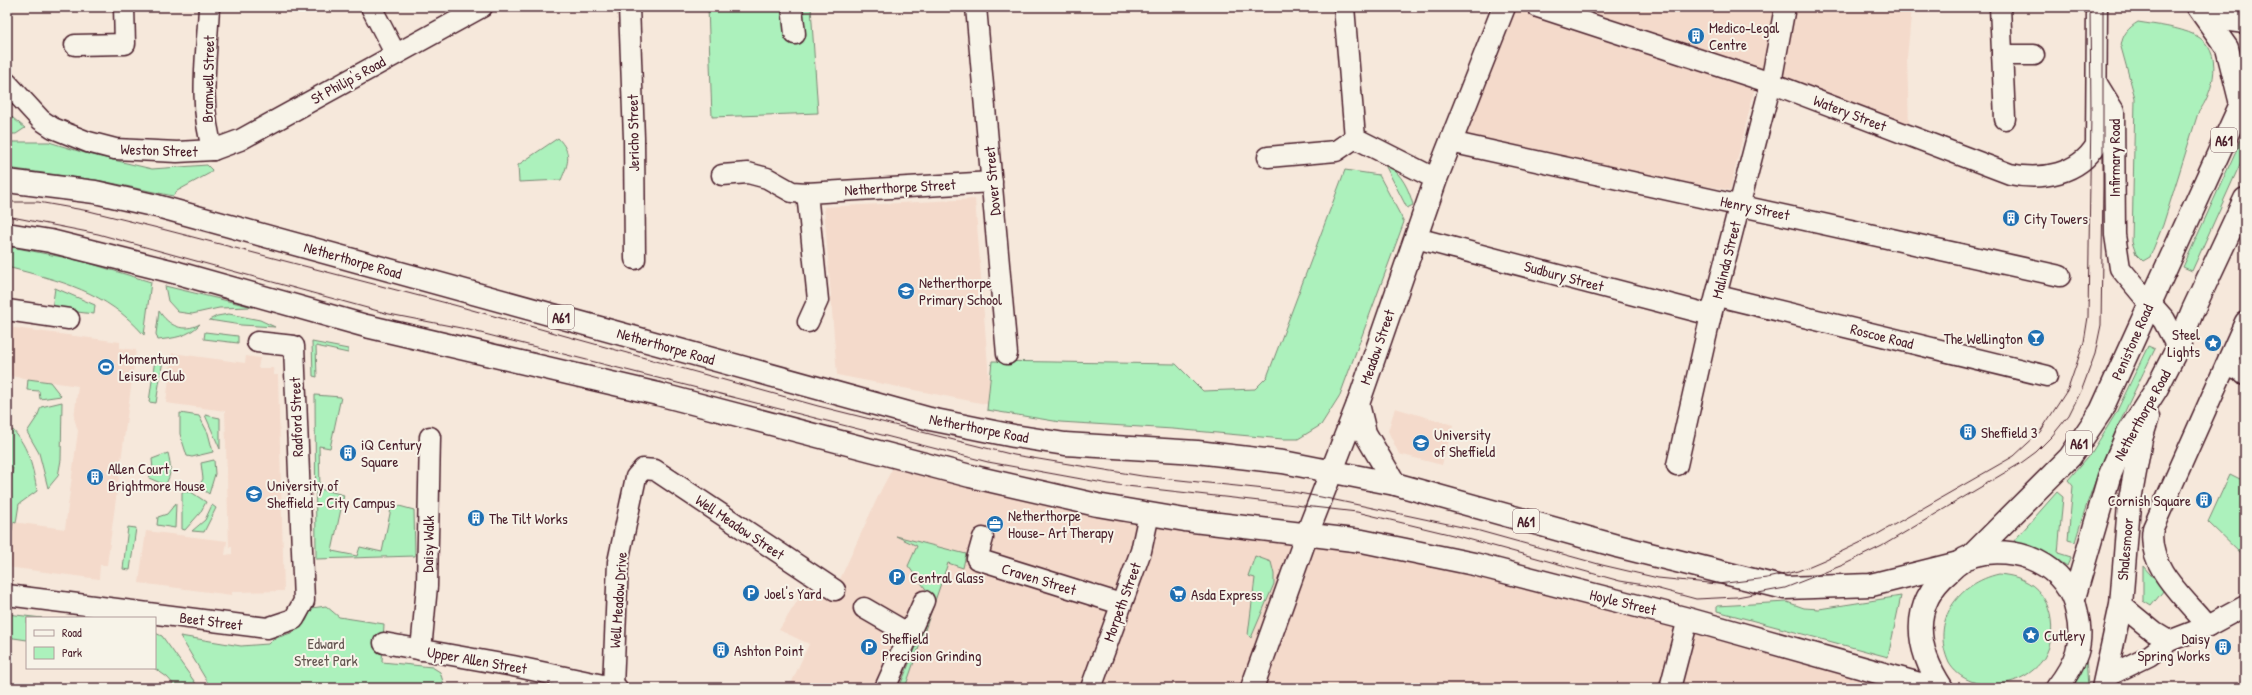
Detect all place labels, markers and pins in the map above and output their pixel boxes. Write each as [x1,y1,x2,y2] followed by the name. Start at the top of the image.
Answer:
[1709,17,1779,55] place label: Medico-Legal Centre
[1686,26,1706,46] building icon: Medico-Legal Centre
[2001,208,2021,228] building icon: City Towers
[2024,208,2088,229] place label: City Towers
[919,272,1002,310] place label: Netherthorpe Primary School
[896,281,916,301] school or university icon: Netherthorpe Primary School
[2167,324,2200,362] place label: Steel Lights
[1944,328,2023,349] place label: The Wellington
[2026,328,2046,348] bar icon: The Wellington
[2203,333,2223,353] place icon: Steel Lights
[119,348,185,386] place label: Momentum Leisure Club
[96,357,116,377] sports icon: Momentum Leisure Club
[1958,422,1978,442] building icon: Sheffield 3
[1981,422,2038,443] place label: Sheffield 3
[1434,424,1495,462] place label: University of Sheffield
[1411,433,1431,453] school or university icon: University of Sheffield
[361,434,422,472] place label: iQ Century Square
[338,443,358,463] building icon: iQ Century Square
[108,458,205,496] place label: Allen Court - Brightmore House
[85,467,105,487] building icon: Allen Court - Brightmore House
[267,475,395,513] place label: University of Sheffield - City Campus
[244,484,264,504] school or university icon: University of Sheffield - City Campus
[2108,490,2191,511] place label: Cornish Square
[2194,490,2214,510] building icon: Cornish Square
[1008,505,1114,543] place label: Netherthorpe House- Art Therapy
[466,508,486,528] building icon: The Tilt Works
[489,508,568,529] place label: The Tilt Works
[985,514,1005,534] office icon: Netherthorpe House- Art Therapy
[887,567,907,587] parking icon: Central Glass
[910,567,984,588] place label: Central Glass
[741,583,761,603] parking icon: Joel's Yard
[764,583,822,604] place label: Joel's Yard
[1168,584,1188,604] supermarket icon: Asda Express
[1191,584,1263,605] place label: Asda Express
[2021,625,2041,645] place icon: Cutlery
[2044,625,2085,646] place label: Cutlery
[882,628,982,666] place label: Sheffield Precision Grinding
[2138,628,2210,666] place label: Daisy Spring Works
[859,637,879,657] parking icon: Sheffield Precision Grinding
[2213,637,2233,657] building icon: Daisy Spring Works
[711,640,731,660] building icon: Ashton Point
[734,640,804,661] place label: Ashton Point

